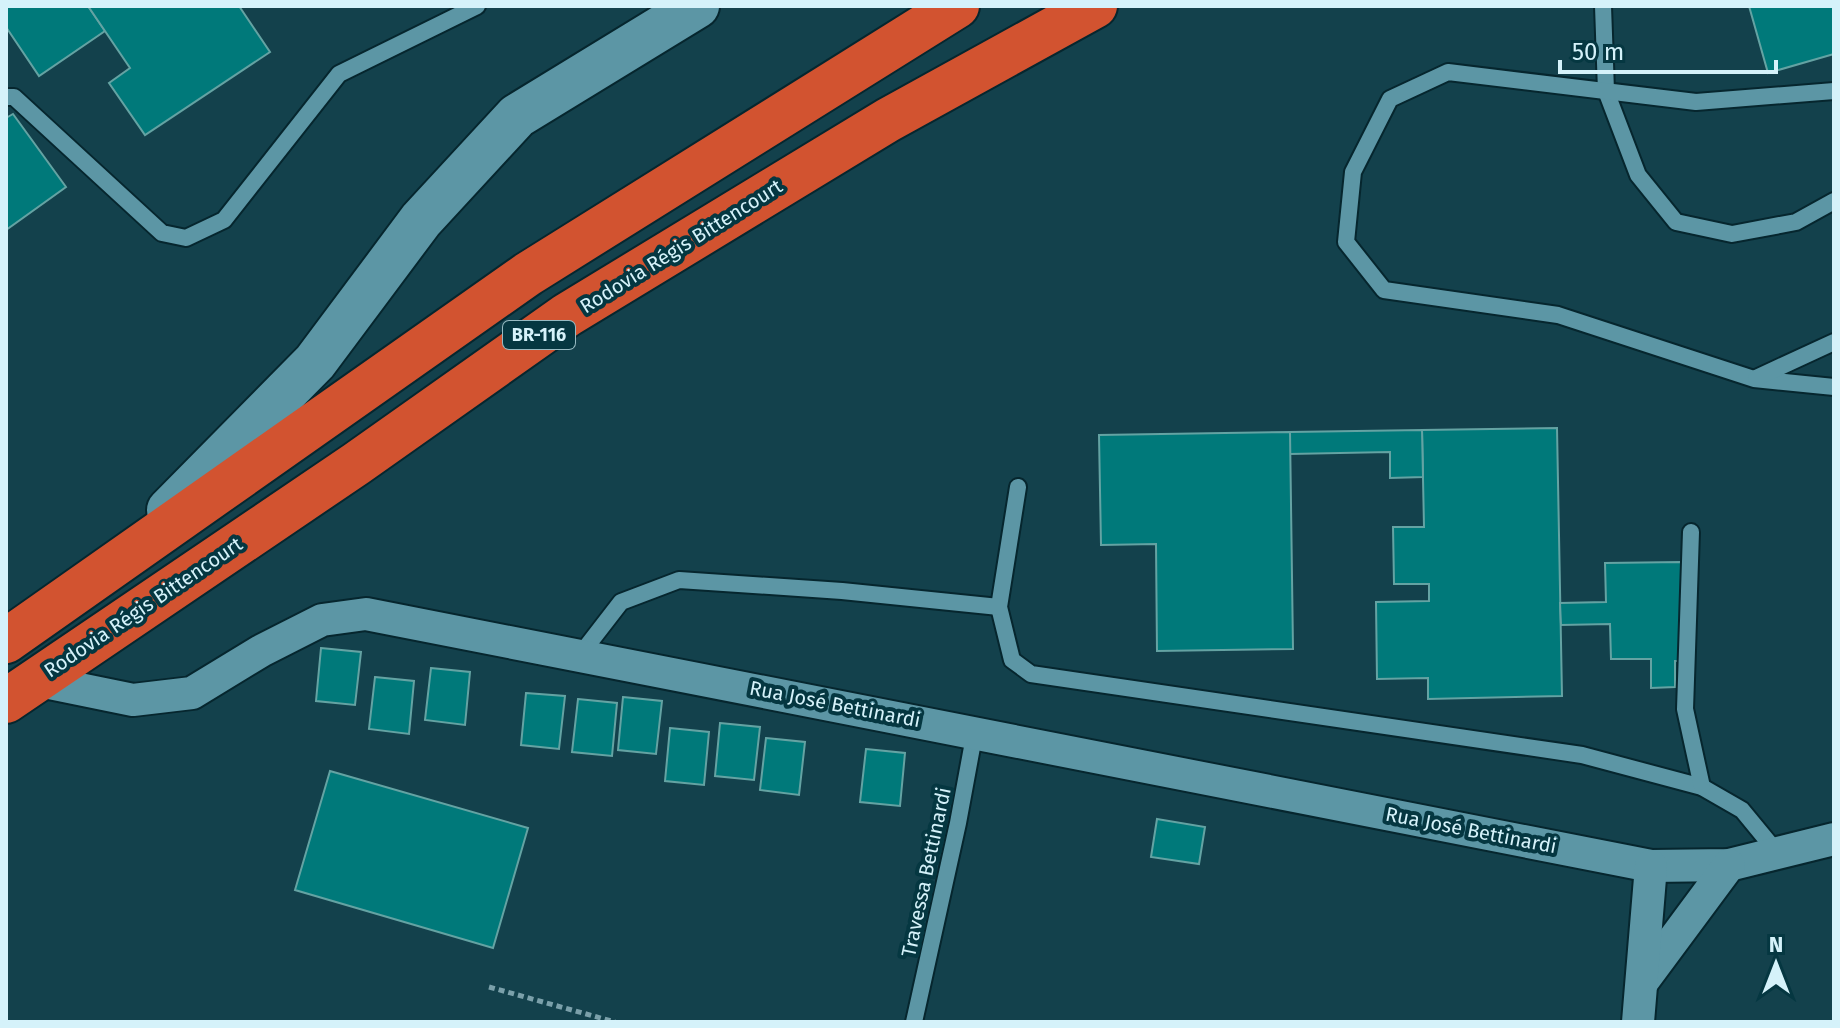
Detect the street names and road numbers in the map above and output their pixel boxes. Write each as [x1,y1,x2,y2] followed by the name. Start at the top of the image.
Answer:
[575,173,787,318] street label: Rodovia Régis Bittencourt
[503,321,575,349] road number: BR-116
[39,531,247,682] street label: Rodovia Régis Bittencourt
[747,676,923,732] street label: Rua José Bettinardi
[896,785,956,959] street label: Travessa Bettinardi
[1383,802,1559,858] street label: Rua José Bettinardi

